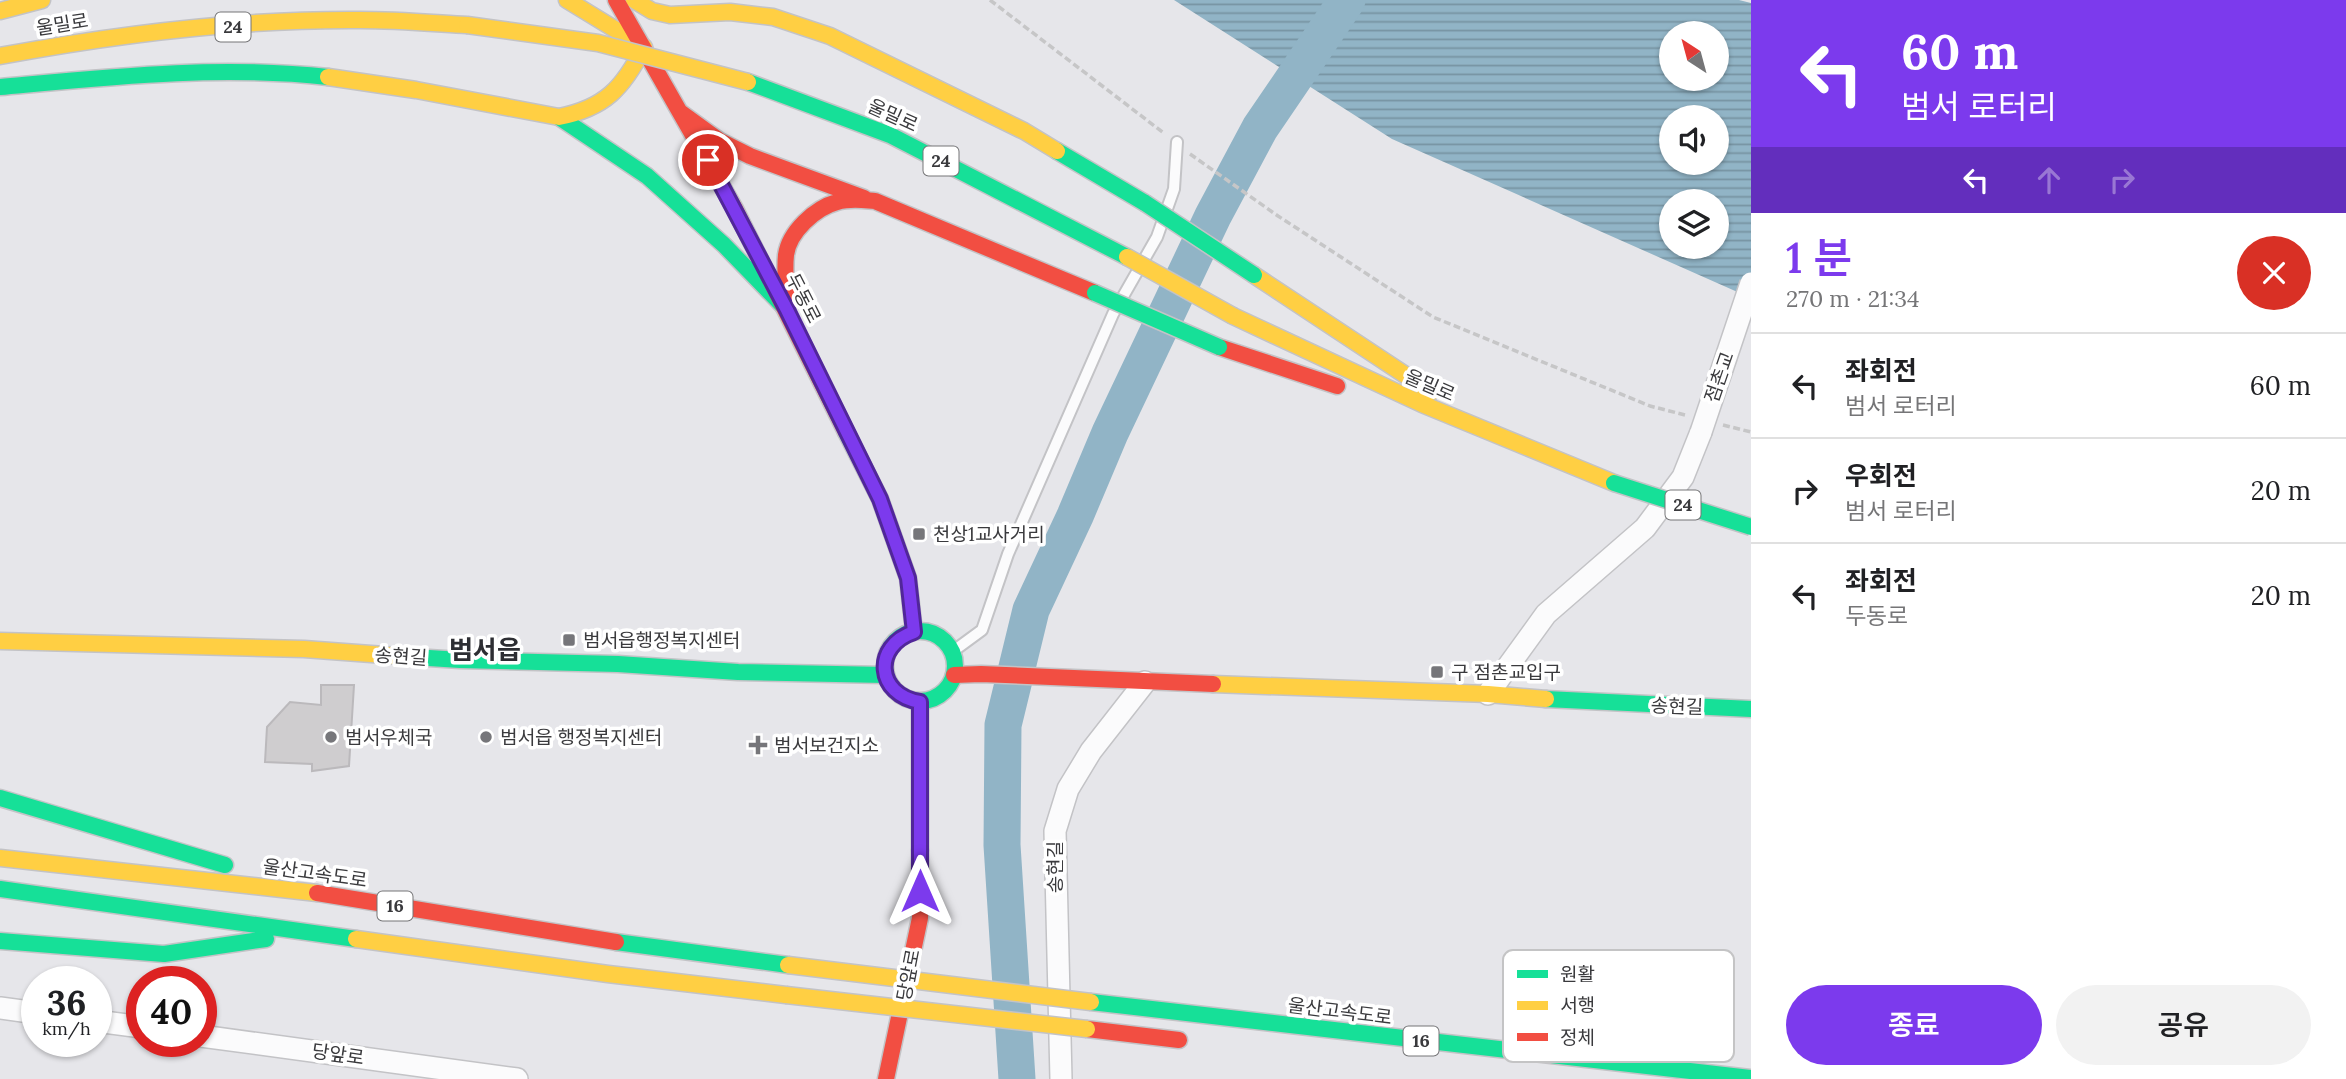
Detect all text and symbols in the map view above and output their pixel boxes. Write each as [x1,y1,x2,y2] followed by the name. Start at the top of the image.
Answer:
[34,8,90,40] street label: 울밀로
[216,12,250,42] road number: 24
[1901,20,2018,82] text: 60 m
[1659,21,1729,91] north arrow
[1659,21,1729,259] map controls
[1786,28,1877,119] icon: left
[1901,86,2057,127] text: 범서 로터리
[864,93,922,137] street label: 울밀로
[1659,105,1729,175] button: sound
[678,130,738,190] pin
[689,141,727,179] icon: arrive
[923,146,958,176] road number: 24
[1957,161,1995,199] icon: left
[2030,161,2068,199] icon: ahead
[2103,161,2141,199] icon: right
[1659,189,1729,259] button: layers
[1786,231,1852,285] text: 1 분
[2237,236,2311,310] button: close
[781,269,827,327] street label: 두동로
[1786,284,1919,313] text: 270 m · 21:34
[1699,348,1739,406] street label: 점촌교
[1845,354,1917,387] text: 좌회전
[1401,364,1459,406] street label: 울밀로
[1786,367,1824,405] icon: left
[2250,369,2311,402] text: 60 m
[1845,391,1957,420] text: 범서 로터리
[1845,459,1917,492] text: 우회전
[1786,472,1824,510] icon: right
[2251,474,2311,507] text: 20 m
[1666,490,1700,520] road number: 24
[1845,496,1957,525] text: 범서 로터리
[933,522,1045,546] place label: 천상1교사거리
[911,526,927,542] marker: 천상1교사거리
[1845,564,1917,597] text: 좌회전
[1786,577,1824,615] icon: left
[2251,579,2311,612] text: 20 m
[1845,601,1908,630] text: 두동로
[583,628,740,652] place label: 범서읍행정복지센터
[561,632,577,648] marker: 범서읍행정복지센터
[449,633,521,666] district label: 범서읍
[374,642,428,670] street label: 송현길
[1451,660,1561,684] place label: 구 점촌교입구
[1429,664,1445,680] marker: 구 점촌교입구
[1650,693,1704,719] street label: 송현길
[345,725,432,749] place label: 범서우체국
[500,725,662,749] place label: 범서읍 행정복지센터
[323,729,339,745] marker: 범서우체국
[478,729,494,745] marker: 범서읍 행정복지센터
[774,733,879,757] place label: 범서보건지소
[748,735,768,755] marker: 범서보건지소
[1043,841,1067,893] street label: 송현길
[261,854,369,892] street label: 울산고속도로
[883,854,957,928] position arrow
[378,891,412,920] road number: 16
[891,947,925,1003] street label: 당앞로
[1503,950,1734,1062] legend
[1560,962,1595,986] text: 원활
[126,966,217,1057] speed limit sign: 40
[47,980,86,1025] text: 36
[1786,985,2042,1065] button: 종료
[2056,985,2311,1065] button: 공유
[1286,993,1394,1029] street label: 울산고속도로
[1560,993,1595,1017] text: 서행
[42,1017,91,1040] text: km/h
[1560,1025,1595,1049] text: 정체
[1404,1026,1438,1056] road number: 16
[310,1038,366,1070] street label: 당앞로

